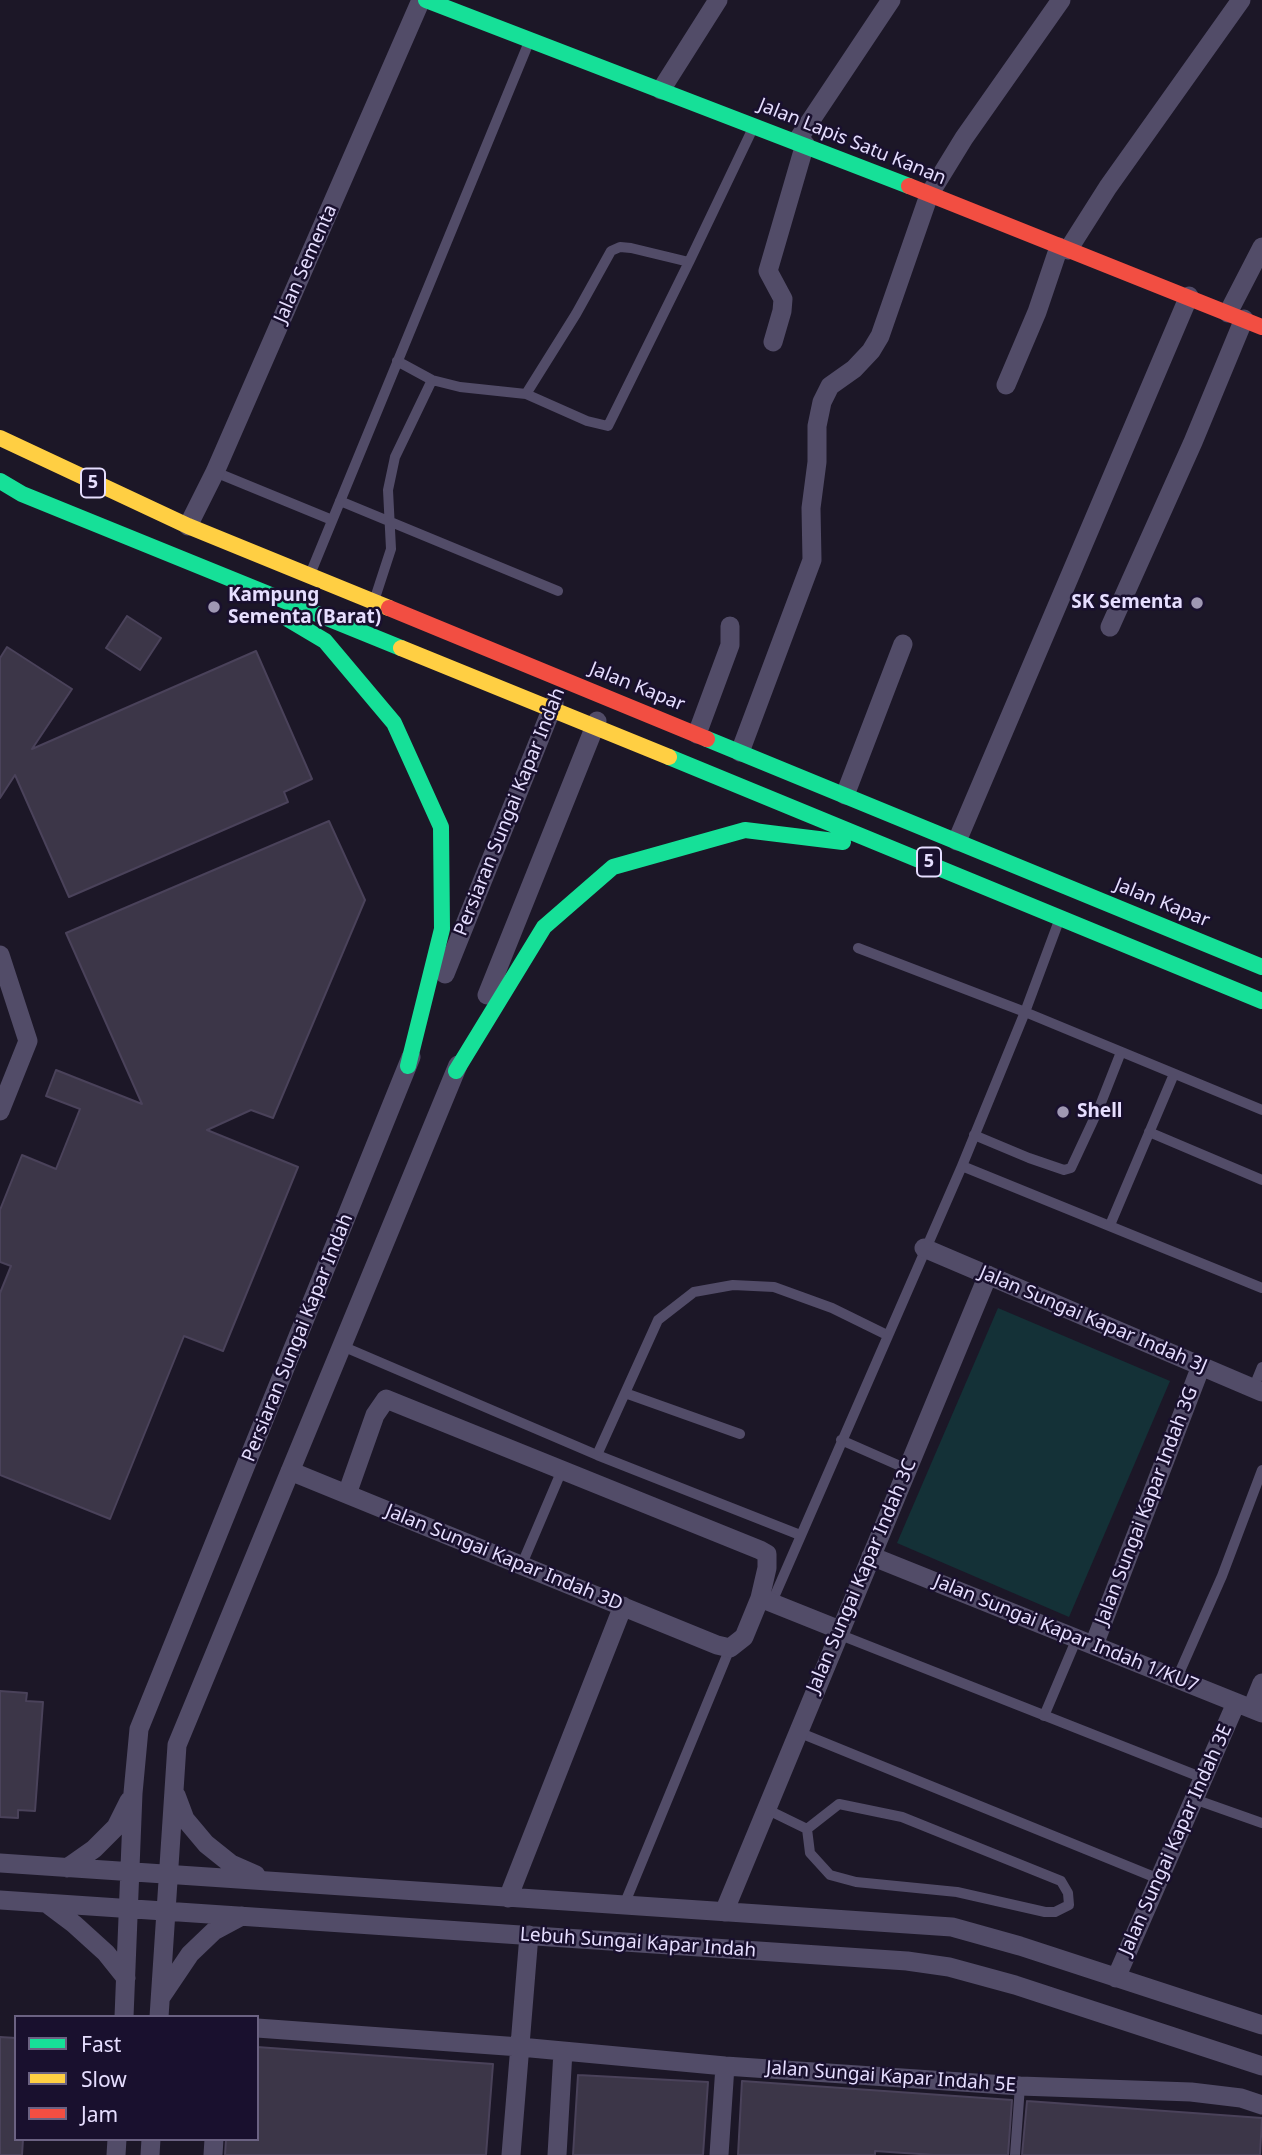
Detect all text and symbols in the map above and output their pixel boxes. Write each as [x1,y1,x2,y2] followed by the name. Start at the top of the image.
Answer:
[755,94,949,190] street label: Jalan Lapis Satu Kanan
[270,201,342,327] street label: Jalan Sementa
[81,468,105,498] road number: 5
[228,585,381,629] place label: Kampung Sementa (Barat)
[1071,592,1183,614] place label: SK Sementa
[1189,595,1205,611] marker: SK Sementa
[206,599,222,615] marker: Kampung Sementa (Barat)
[586,658,688,716] street label: Jalan Kapar
[450,685,570,939] street label: Persiaran Sungai Kapar Indah
[917,848,941,876] road number: 5
[1111,874,1213,932] street label: Jalan Kapar
[1077,1101,1122,1123] place label: Shell
[1055,1104,1071,1120] marker: Shell
[238,1211,358,1465] street label: Persiaran Sungai Kapar Indah
[976,1262,1210,1378] street label: Jalan Sungai Kapar Indah 3J
[1091,1384,1203,1628] street label: Jalan Sungai Kapar Indah 3G
[802,1456,922,1696] street label: Jalan Sungai Kapar Indah 3C
[382,1500,626,1616] street label: Jalan Sungai Kapar Indah 3D
[930,1570,1202,1698] street label: Jalan Sungai Kapar Indah 1/KU7
[1115,1721,1237,1959] street label: Jalan Sungai Kapar Indah 3E
[519,1923,757,1963] street label: Lebuh Sungai Kapar Indah
[14,2015,259,2141] legend
[81,2030,121,2058] text: Fast
[765,2057,1017,2097] street label: Jalan Sungai Kapar Indah 5E
[81,2065,127,2093] text: Slow
[81,2100,118,2128] text: Jam

